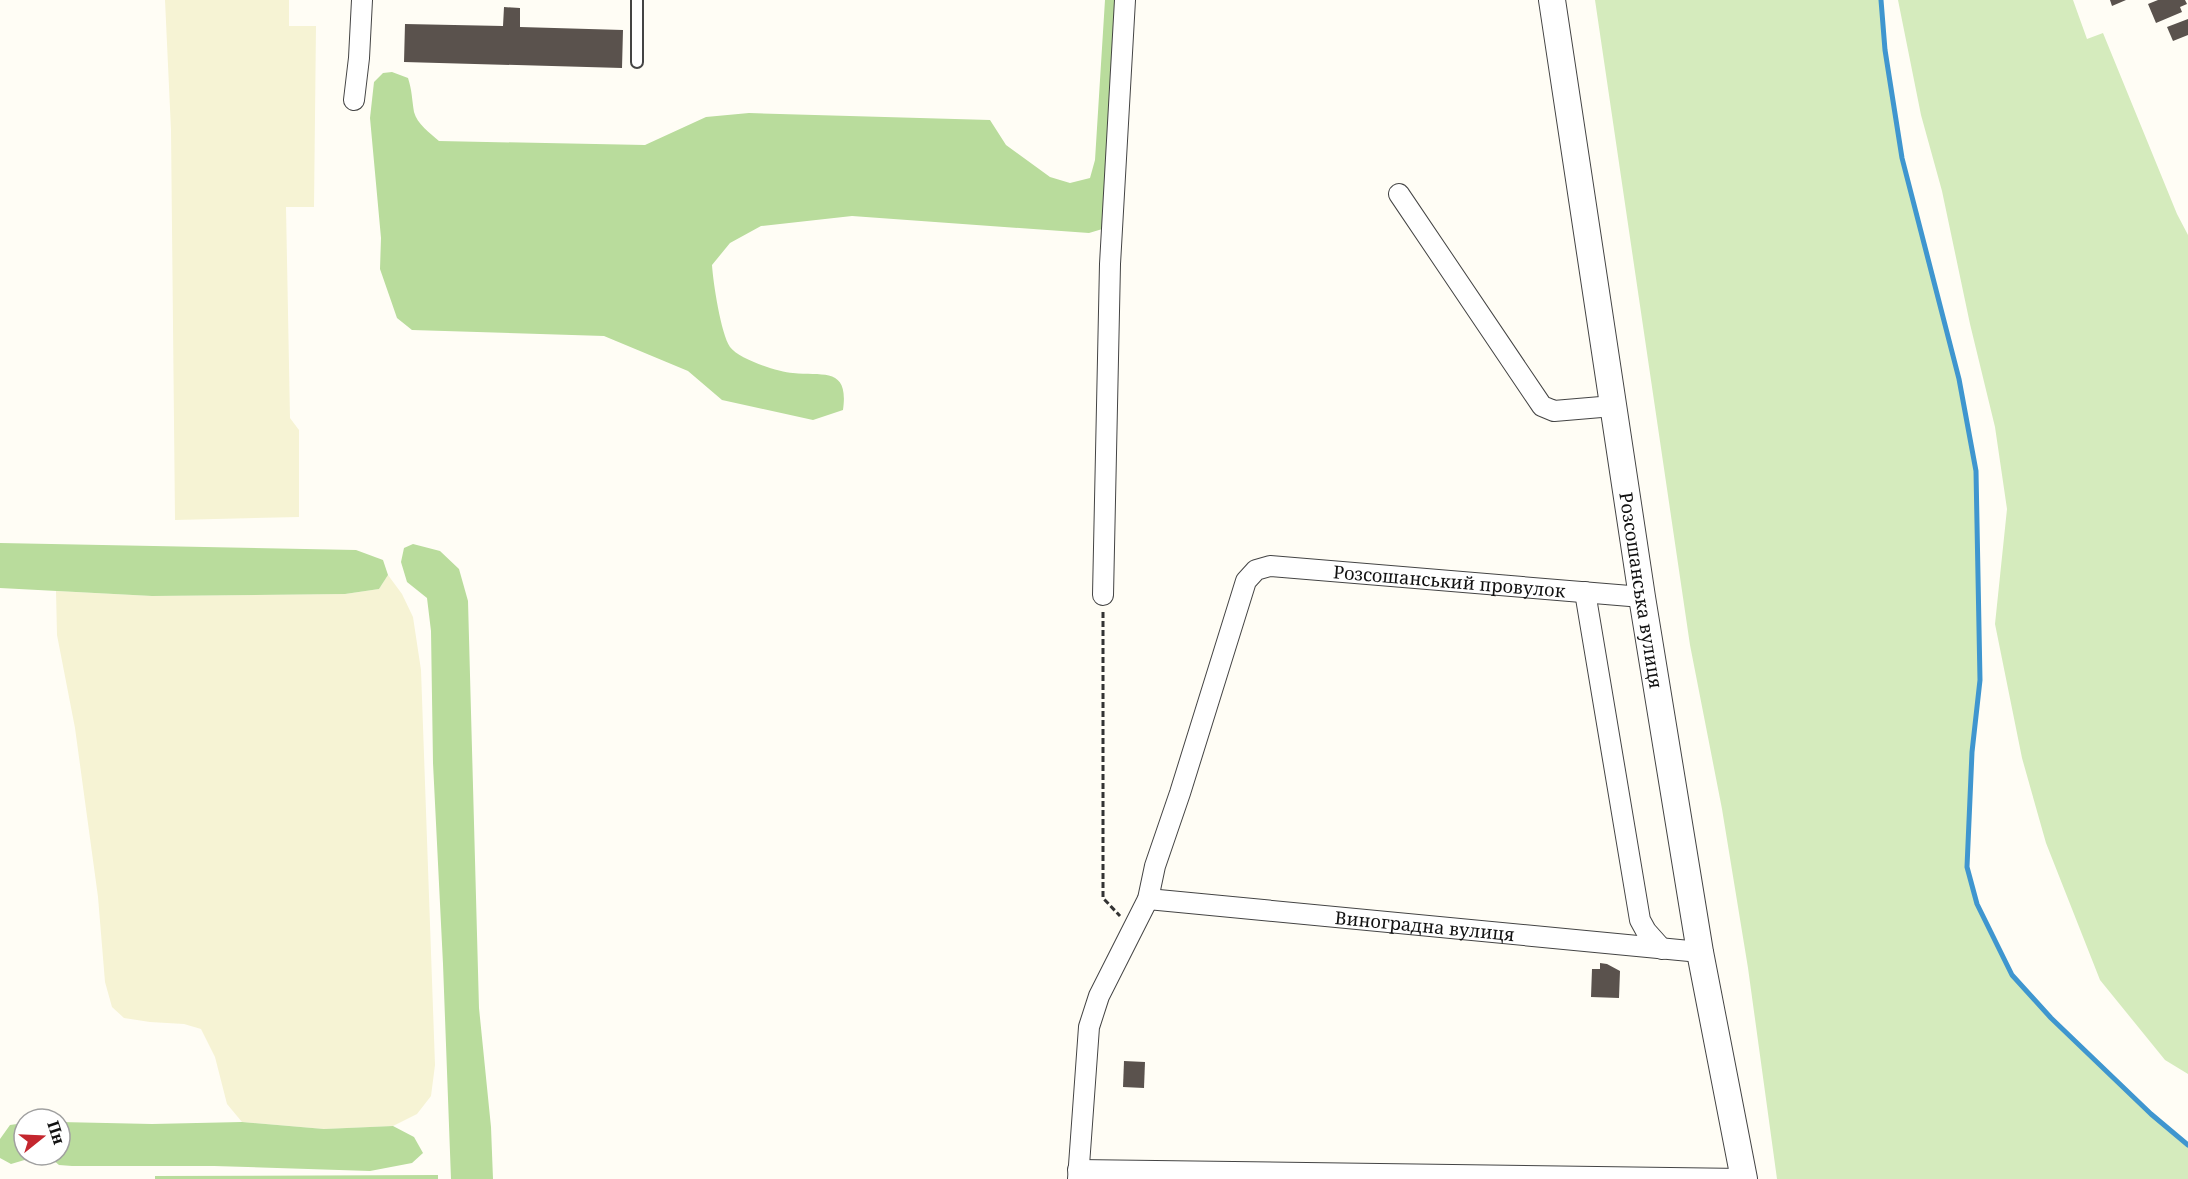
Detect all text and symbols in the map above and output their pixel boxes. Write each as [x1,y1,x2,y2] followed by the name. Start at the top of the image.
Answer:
[1614,491,1669,690] street label: Розсошанська вулиця
[1332,559,1567,603] street label: Розсошанський провулок
[1334,905,1516,946] street label: Виноградна вулиця
[12,1107,72,1167] north arrow
[42,1118,70,1147] text: Пн

